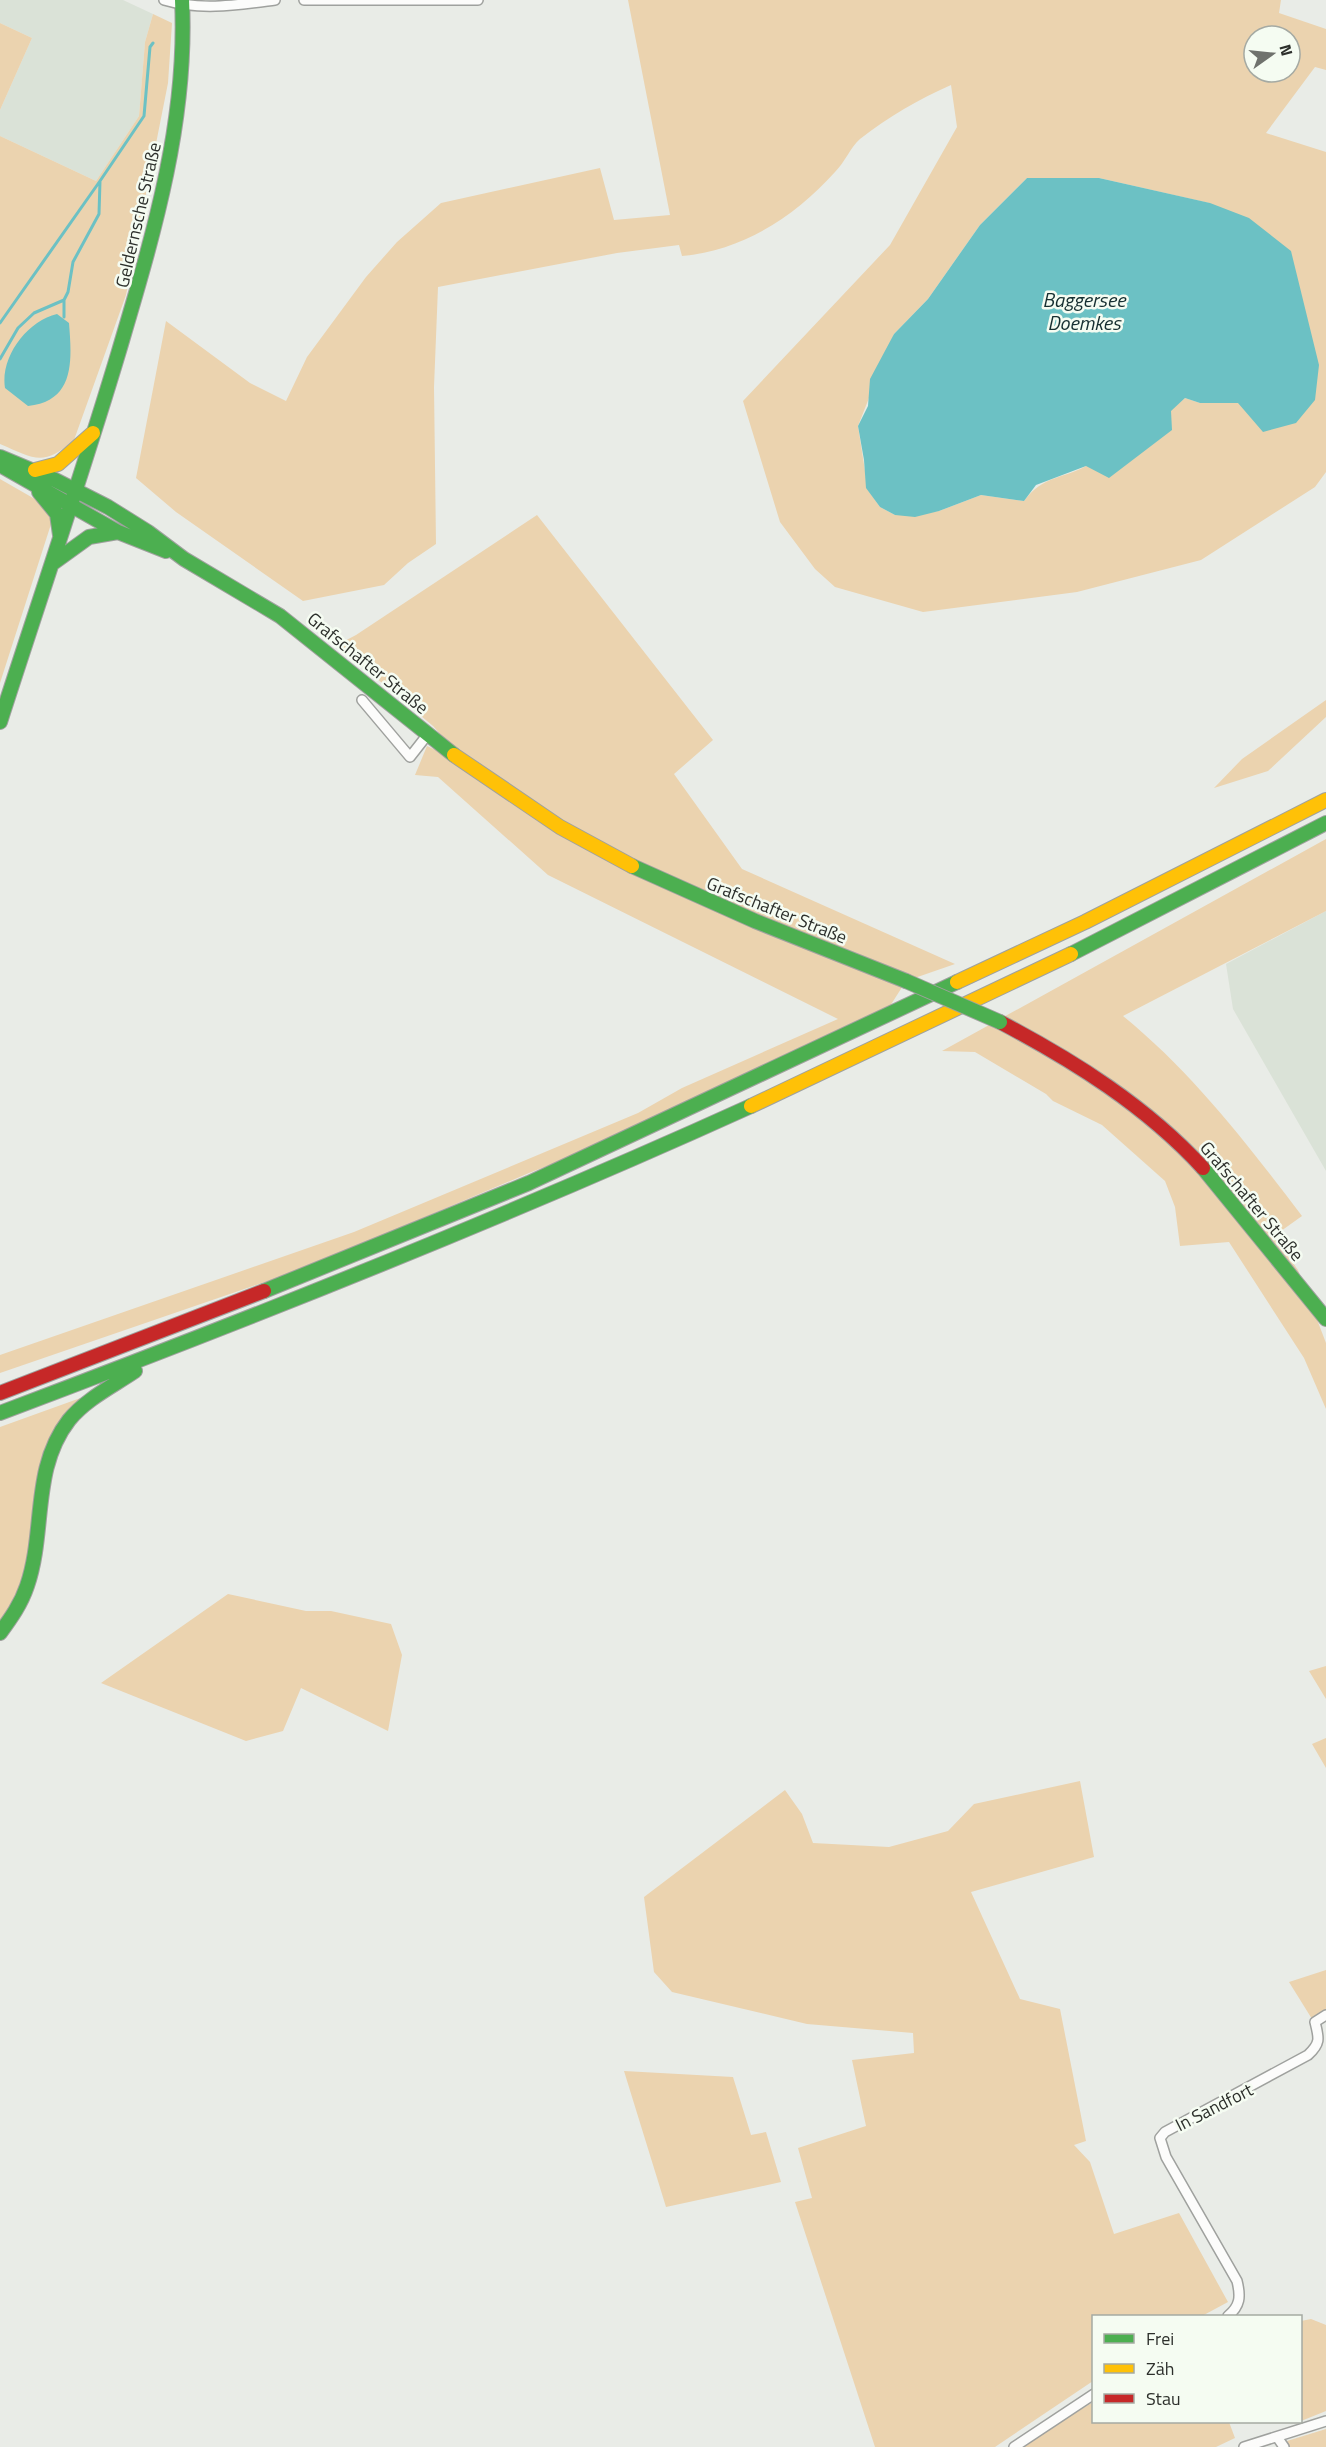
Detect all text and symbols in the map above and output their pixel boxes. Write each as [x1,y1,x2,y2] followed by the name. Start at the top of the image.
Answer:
[1242,24,1302,84] north arrow
[1273,42,1300,59] text: N
[108,140,168,290] street label: Geldernsche Straße
[1043,284,1127,338] water label: Baggersee Doemkes
[301,606,435,720] street label: Grafschafter Straße
[703,870,851,950] street label: Grafschafter Straße
[1194,1135,1310,1267] street label: Grafschafter Straße
[1171,2076,1258,2138] street label: In Sandfort
[1092,2315,1302,2423] legend
[1146,2325,1174,2352] text: Frei
[1146,2355,1174,2382] text: Zäh
[1146,2385,1181,2412] text: Stau

